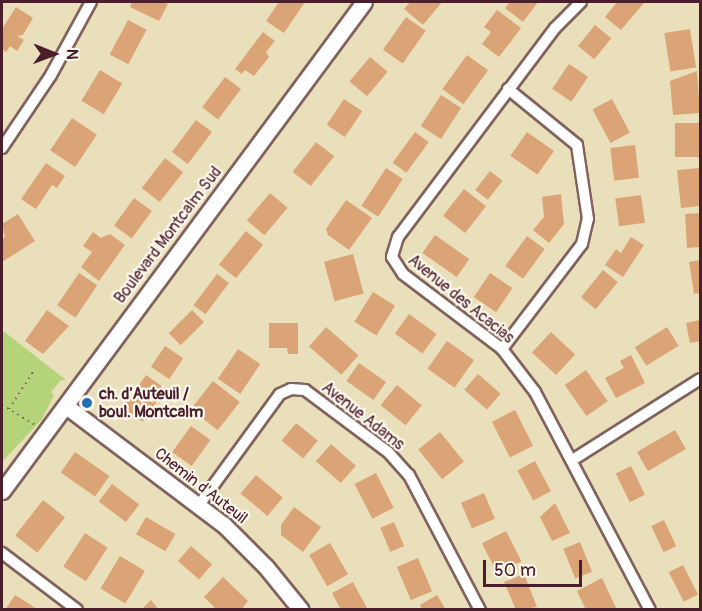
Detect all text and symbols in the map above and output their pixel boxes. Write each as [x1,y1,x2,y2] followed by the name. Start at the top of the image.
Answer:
[24,24,84,84] north arrow
[62,49,82,60] text: N
[110,163,226,307] street label: Boulevard Montcalm Sud
[404,250,518,348] street label: Avenue des Acacias
[318,378,408,454] street label: Avenue Adams
[99,384,203,422] place label: ch. d'Auteuil / boul. Montcalm
[80,396,94,410] marker: ch. d'Auteuil / boul. Montcalm
[151,444,251,528] street label: Chemin d'Auteuil
[486,548,585,586] scale bar
[494,559,536,582] text: 50 m

